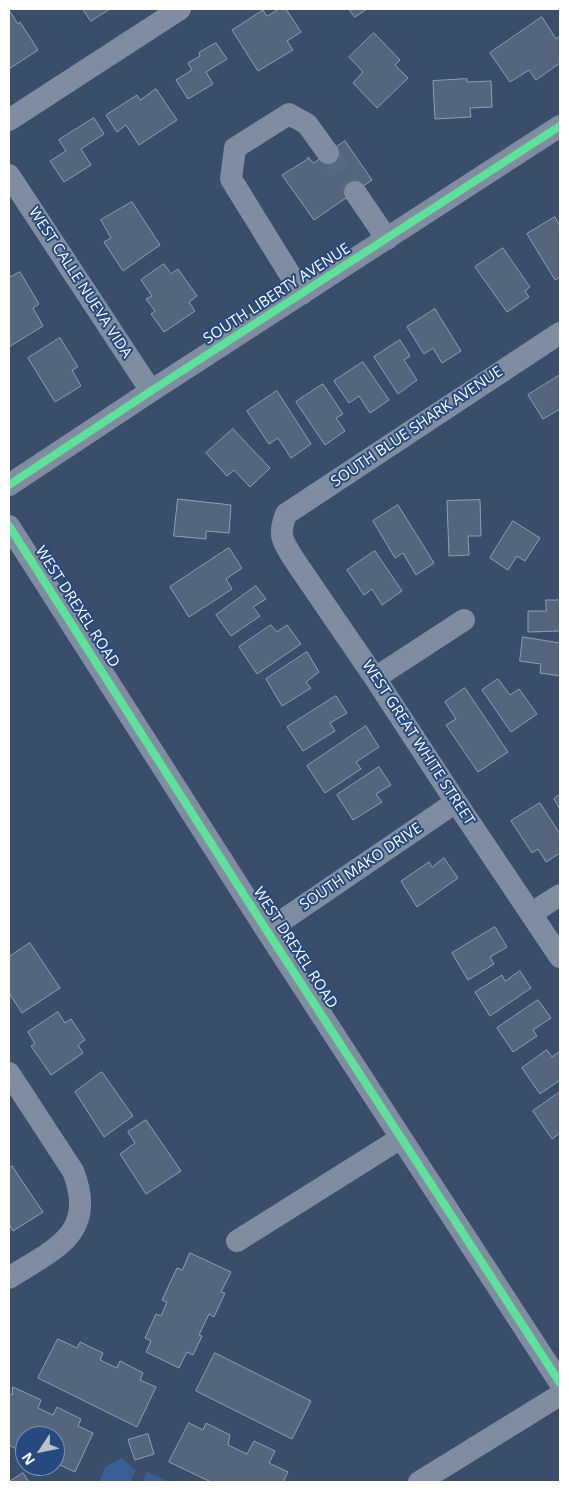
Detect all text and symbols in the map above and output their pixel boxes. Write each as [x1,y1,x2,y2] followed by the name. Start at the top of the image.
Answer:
[25,204,135,362] street label: WEST CALLE NUEVA VIDA
[200,240,354,348] street label: SOUTH LIBERTY AVENUE
[328,363,506,491] street label: SOUTH BLUE SHARK AVENUE
[31,543,123,671] street label: WEST DREXEL ROAD
[358,657,478,829] street label: WEST GREAT WHITE STREET
[297,819,425,915] street label: SOUTH MAKO DRIVE
[249,884,341,1012] street label: WEST DREXEL ROAD
[15,1426,65,1476] north arrow
[17,1449,39,1469] text: N

